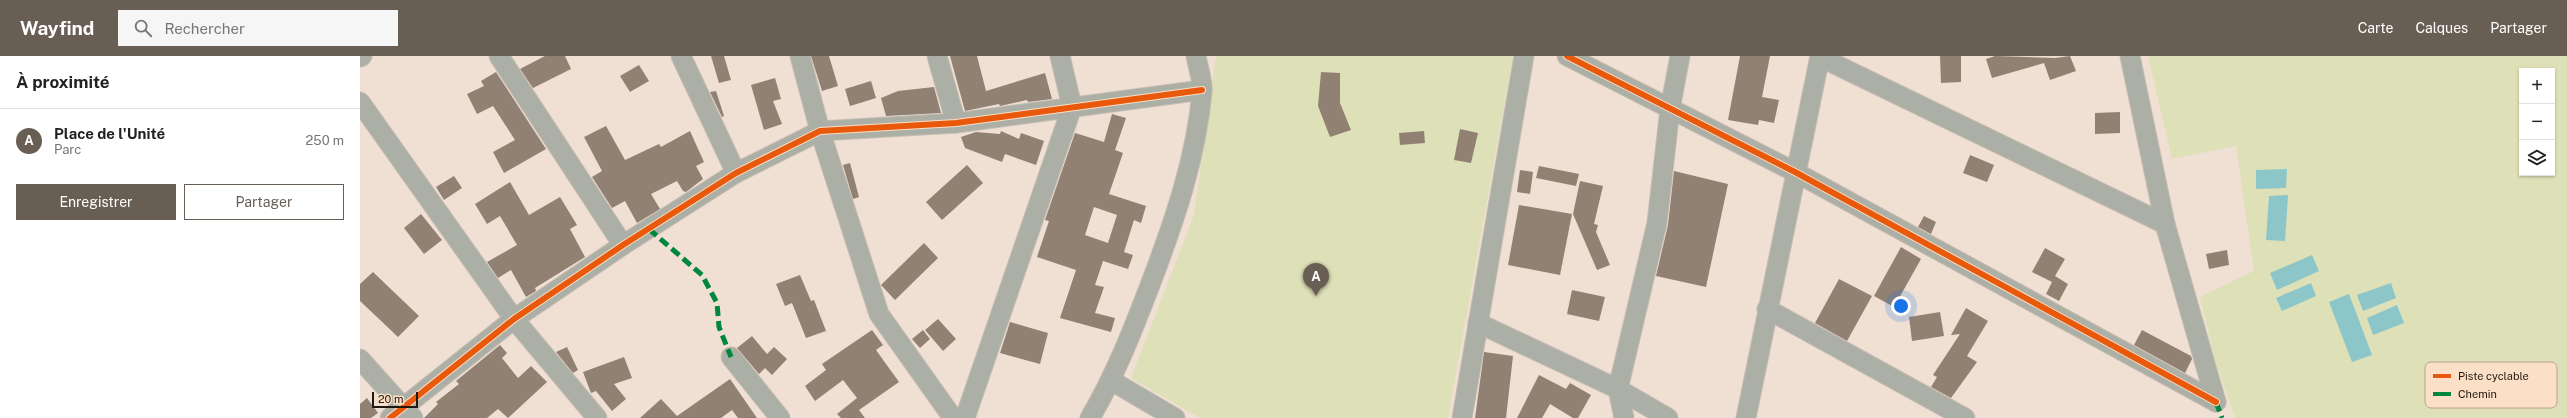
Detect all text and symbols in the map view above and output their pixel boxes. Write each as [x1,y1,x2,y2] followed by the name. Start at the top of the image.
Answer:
[118,10,398,46] search box
[20,17,94,39] text: Wayfind
[132,17,154,39] icon: search
[164,20,245,37] text: Rechercher
[2358,20,2394,36] text: Carte
[2416,20,2468,36] text: Calques
[2490,20,2547,36] text: Partager
[2519,68,2555,176] map controls
[2519,68,2555,104] button: +
[16,72,110,92] text: À proximité
[2519,104,2555,140] button: −
[54,125,165,142] text: Place de l'Unité
[24,133,34,148] text: A
[306,133,344,148] text: 250 m
[2519,140,2555,176] button: layers
[54,142,81,157] text: Parc
[16,184,176,220] button: Enregistrer
[184,184,344,220] button: Partager
[1303,263,1329,296] pin: A
[1891,296,1911,316] your location
[2425,362,2557,408] legend
[2458,370,2529,382] text: Piste cyclable
[2458,388,2497,400] text: Chemin
[372,390,418,409] scale bar
[378,393,403,405] text: 20 m

